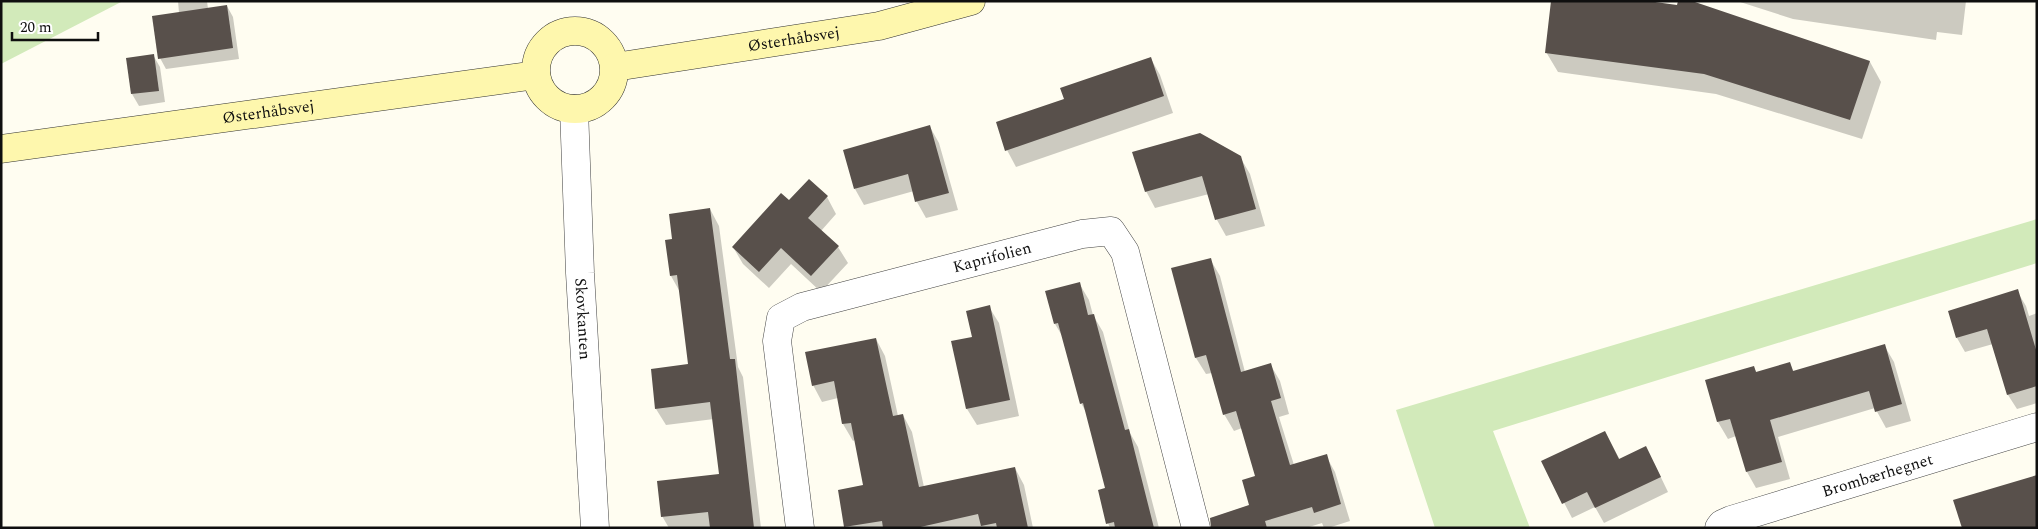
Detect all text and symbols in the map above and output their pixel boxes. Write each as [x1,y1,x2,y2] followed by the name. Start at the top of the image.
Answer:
[12,10,99,42] scale bar
[20,16,52,39] text: 20 m
[746,20,842,58] street label: Østerhåbsvej
[221,94,316,130] street label: Østerhåbsvej
[950,236,1034,279] street label: Kaprifolien
[568,277,597,360] street label: Skovkanten
[1819,447,1936,504] street label: Brombærhegnet

